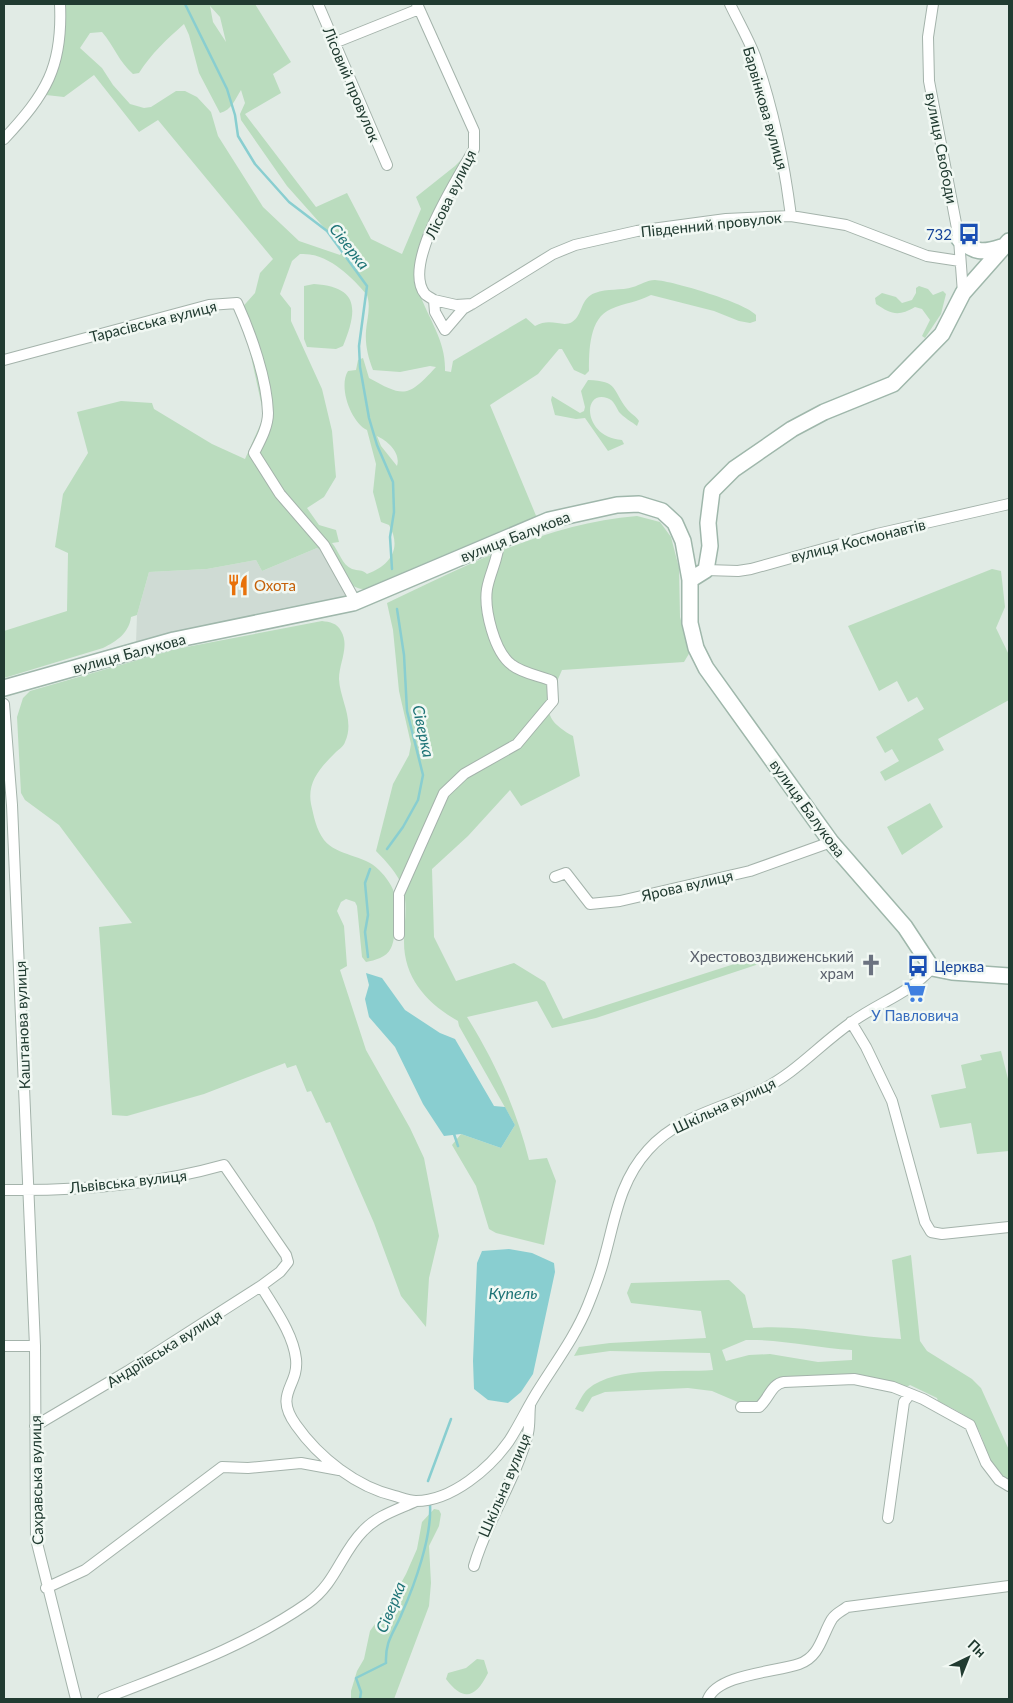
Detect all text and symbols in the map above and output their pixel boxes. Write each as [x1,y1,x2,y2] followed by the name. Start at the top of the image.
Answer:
[319,23,384,144] street label: Лісовий провулок
[740,44,792,172] street label: Барвінкова вулиця
[922,91,962,205] street label: вулиця Свободи
[420,147,479,242] street label: Лісова вулиця
[640,208,783,240] street label: Південний провулок
[326,219,374,273] water label: Сіверка
[956,221,982,247] bus stop icon: 732
[926,225,952,243] place label: 732
[88,297,218,345] street label: Тарасівська вулиця
[458,507,572,565] street label: вулиця Балукова
[789,515,927,565] street label: вулиця Космонавтів
[225,572,251,598] restaurant icon: Охота
[254,576,296,594] place label: Охота
[71,629,187,677] street label: вулиця Балукова
[409,703,439,759] water label: Сіверка
[767,756,849,860] street label: вулиця Балукова
[638,866,735,905] street label: Ярова вулиця
[690,947,854,982] place label: Хрестовоздвиженський храм
[858,952,884,978] church icon: Хрестовоздвиженський храм
[905,953,931,979] bus stop icon: Церква
[934,957,984,975] place label: Церква
[11,960,33,1090] street label: Каштанова вулиця
[902,979,928,1005] supermarket icon: У Павловича
[871,1006,959,1024] place label: У Павловича
[670,1073,778,1137] street label: Шкільна вулиця
[67,1166,188,1196] street label: Львівська вулиця
[489,1283,537,1302] water label: Купель
[103,1305,225,1391] street label: Андріївська вулиця
[26,1415,46,1545] street label: Сахравська вулиця
[474,1430,534,1540] street label: Шкільна вулиця
[371,1579,409,1635] water label: Сіверка
[943,1633,993,1683] north arrow
[965,1636,990,1661] text: Пн

